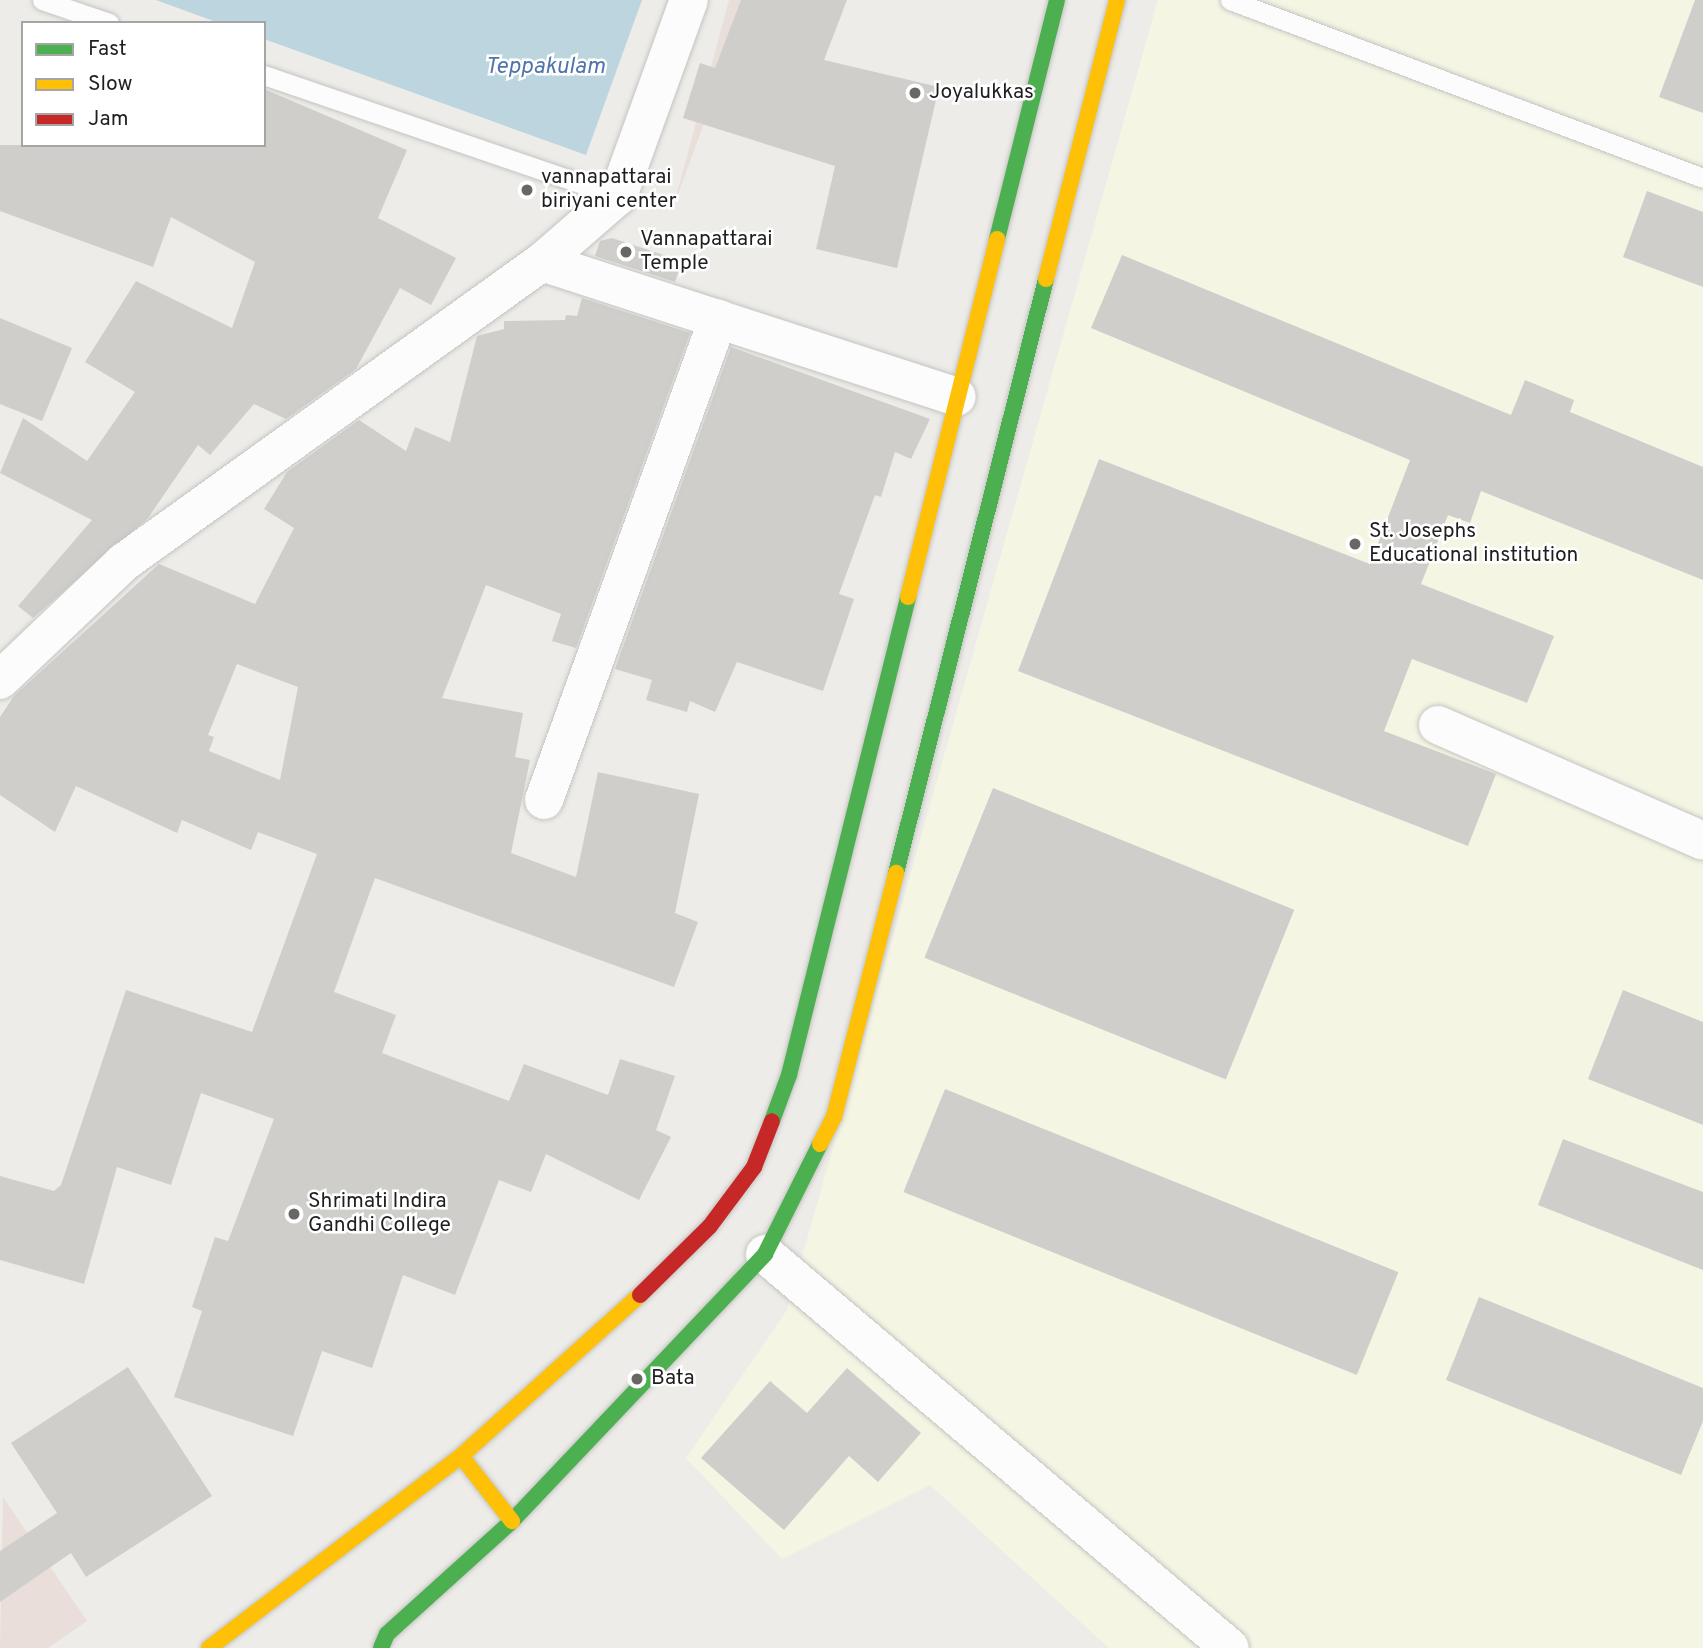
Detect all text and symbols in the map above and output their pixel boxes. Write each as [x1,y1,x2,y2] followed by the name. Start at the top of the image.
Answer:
[21,21,266,147] legend
[88,36,127,63] text: Fast
[485,54,605,82] water label: Teppakulam
[88,71,133,98] text: Slow
[929,80,1034,106] place label: Joyalukkas
[907,85,923,101] marker: Joyalukkas
[88,106,129,133] text: Jam
[541,165,677,215] place label: vannapattarai biriyani center
[519,182,535,198] marker: vannapattarai biriyani center
[640,227,773,277] place label: Vannapattarai Temple
[618,244,634,260] marker: Vannapattarai Temple
[1369,519,1578,569] place label: St. Josephs Educational institution
[1347,536,1363,552] marker: St. Josephs Educational institution
[308,1189,451,1239] place label: Shrimati Indira Gandhi College
[286,1206,302,1222] marker: Shrimati Indira Gandhi College
[651,1366,694,1392] place label: Bata
[629,1371,645,1387] marker: Bata

